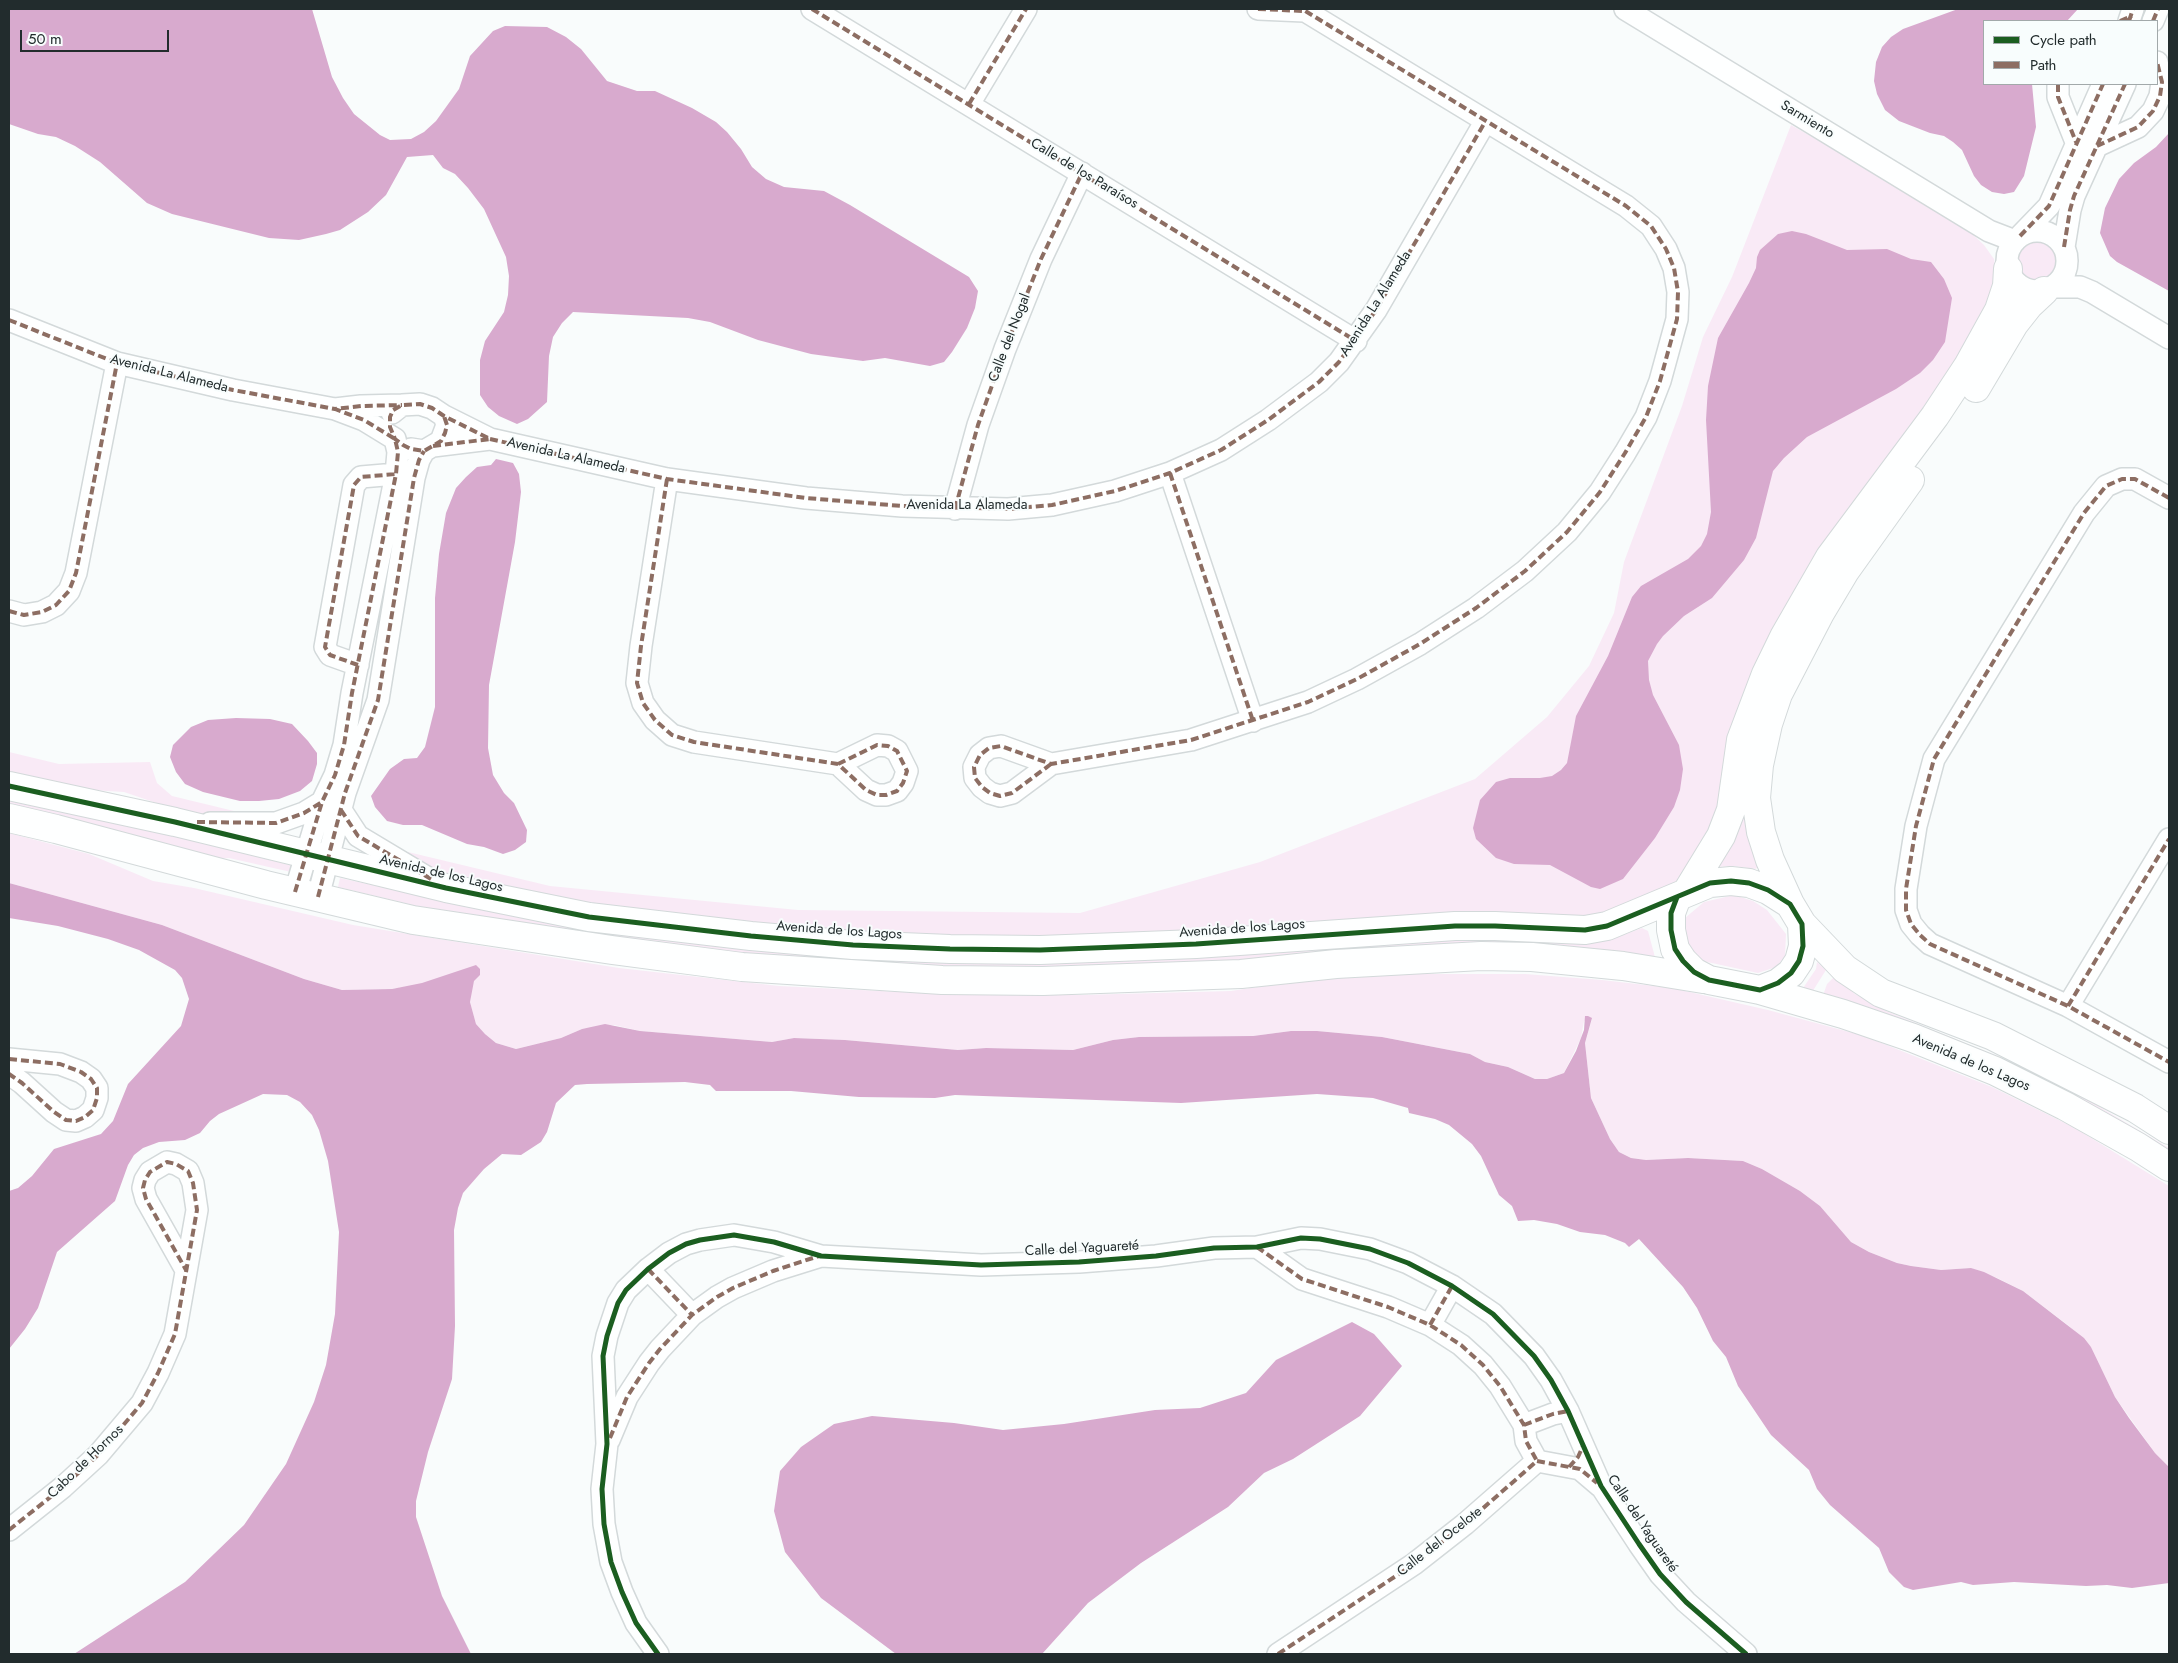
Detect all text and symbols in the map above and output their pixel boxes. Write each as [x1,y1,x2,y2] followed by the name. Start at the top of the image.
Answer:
[22,20,171,52] scale bar
[1983,20,2158,85] legend
[28,28,62,50] text: 50 m
[2030,29,2097,51] text: Cycle path
[2030,54,2056,76] text: Path
[1777,98,1837,142] street label: Sarmiento
[1027,135,1141,213] street label: Calle de los Paraísos
[1337,248,1415,360] street label: Avenida La Alameda
[985,291,1035,385] street label: Calle del Nogal
[108,351,230,397] street label: Avenida La Alameda
[505,434,627,478] street label: Avenida La Alameda
[907,498,1027,514] street label: Avenida La Alameda
[378,852,504,896] street label: Avenida de los Lagos
[1179,916,1305,942] street label: Avenida de los Lagos
[776,918,902,944] street label: Avenida de los Lagos
[1910,1031,2032,1095] street label: Avenida de los Lagos
[1024,1238,1140,1260] street label: Calle del Yaguareté
[45,1422,127,1502] street label: Cabo de Hornos
[1603,1472,1681,1576] street label: Calle del Yaguareté
[1394,1504,1486,1580] street label: Calle del Ocelote

